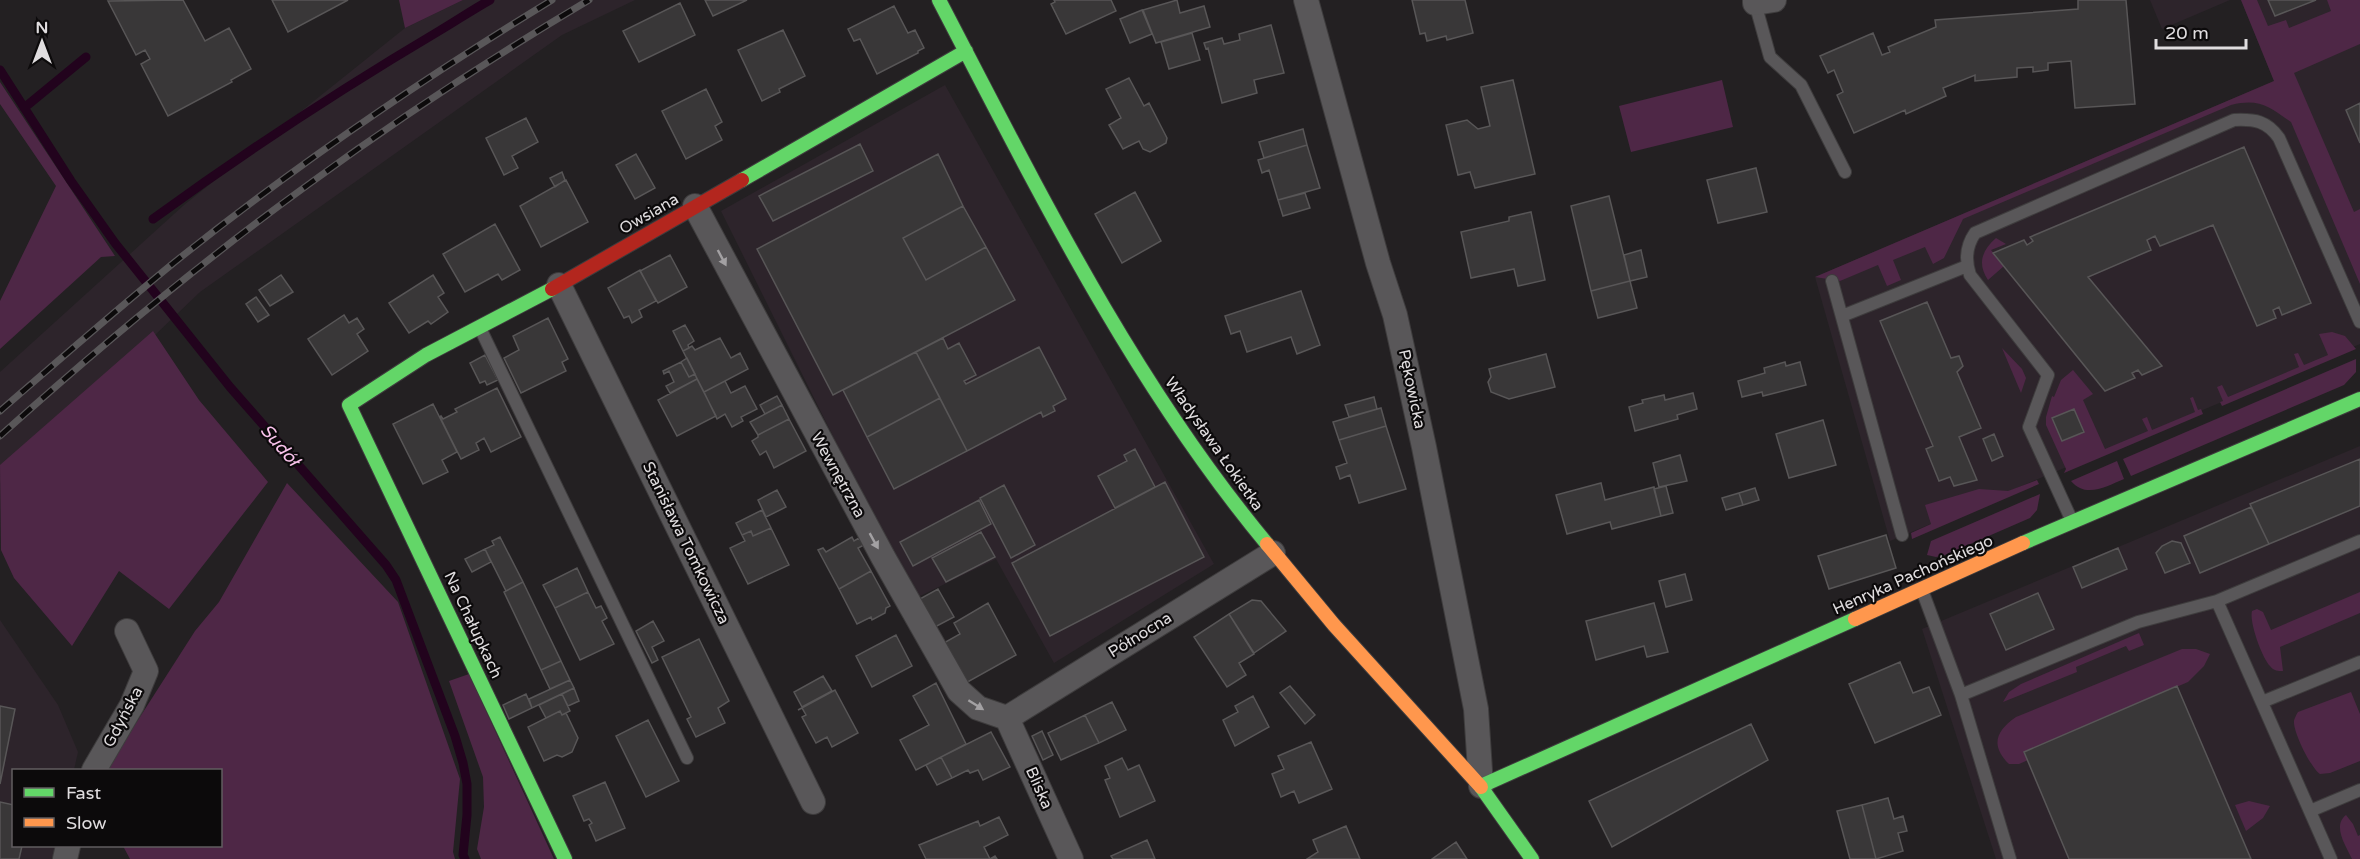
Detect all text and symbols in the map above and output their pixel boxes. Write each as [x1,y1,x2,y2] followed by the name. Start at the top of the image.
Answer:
[12,12,72,72] north arrow
[2156,12,2246,50] scale bar
[36,18,48,38] text: N
[2165,22,2209,44] text: 20 m
[616,189,682,239] street label: Owsiana
[717,249,727,267] one-way arrow
[1394,348,1430,430] street label: Pękowicka
[1160,373,1268,515] street label: Władysława Łokietka
[256,419,306,472] water label: Sudół
[806,429,870,521] street label: Wewnętrzna
[638,459,734,627] street label: Stanisława Tomkowicza
[1830,531,1996,619] street label: Henryka Pachońskiego
[869,532,879,549] one-way arrow
[439,568,507,682] street label: Na Chałupkach
[1105,608,1175,662] street label: Północna
[99,683,147,751] street label: Gdyńska
[968,700,984,711] one-way arrow
[1021,764,1057,812] street label: Bliska
[12,769,222,847] legend
[66,782,101,804] text: Fast
[66,812,107,834] text: Slow

